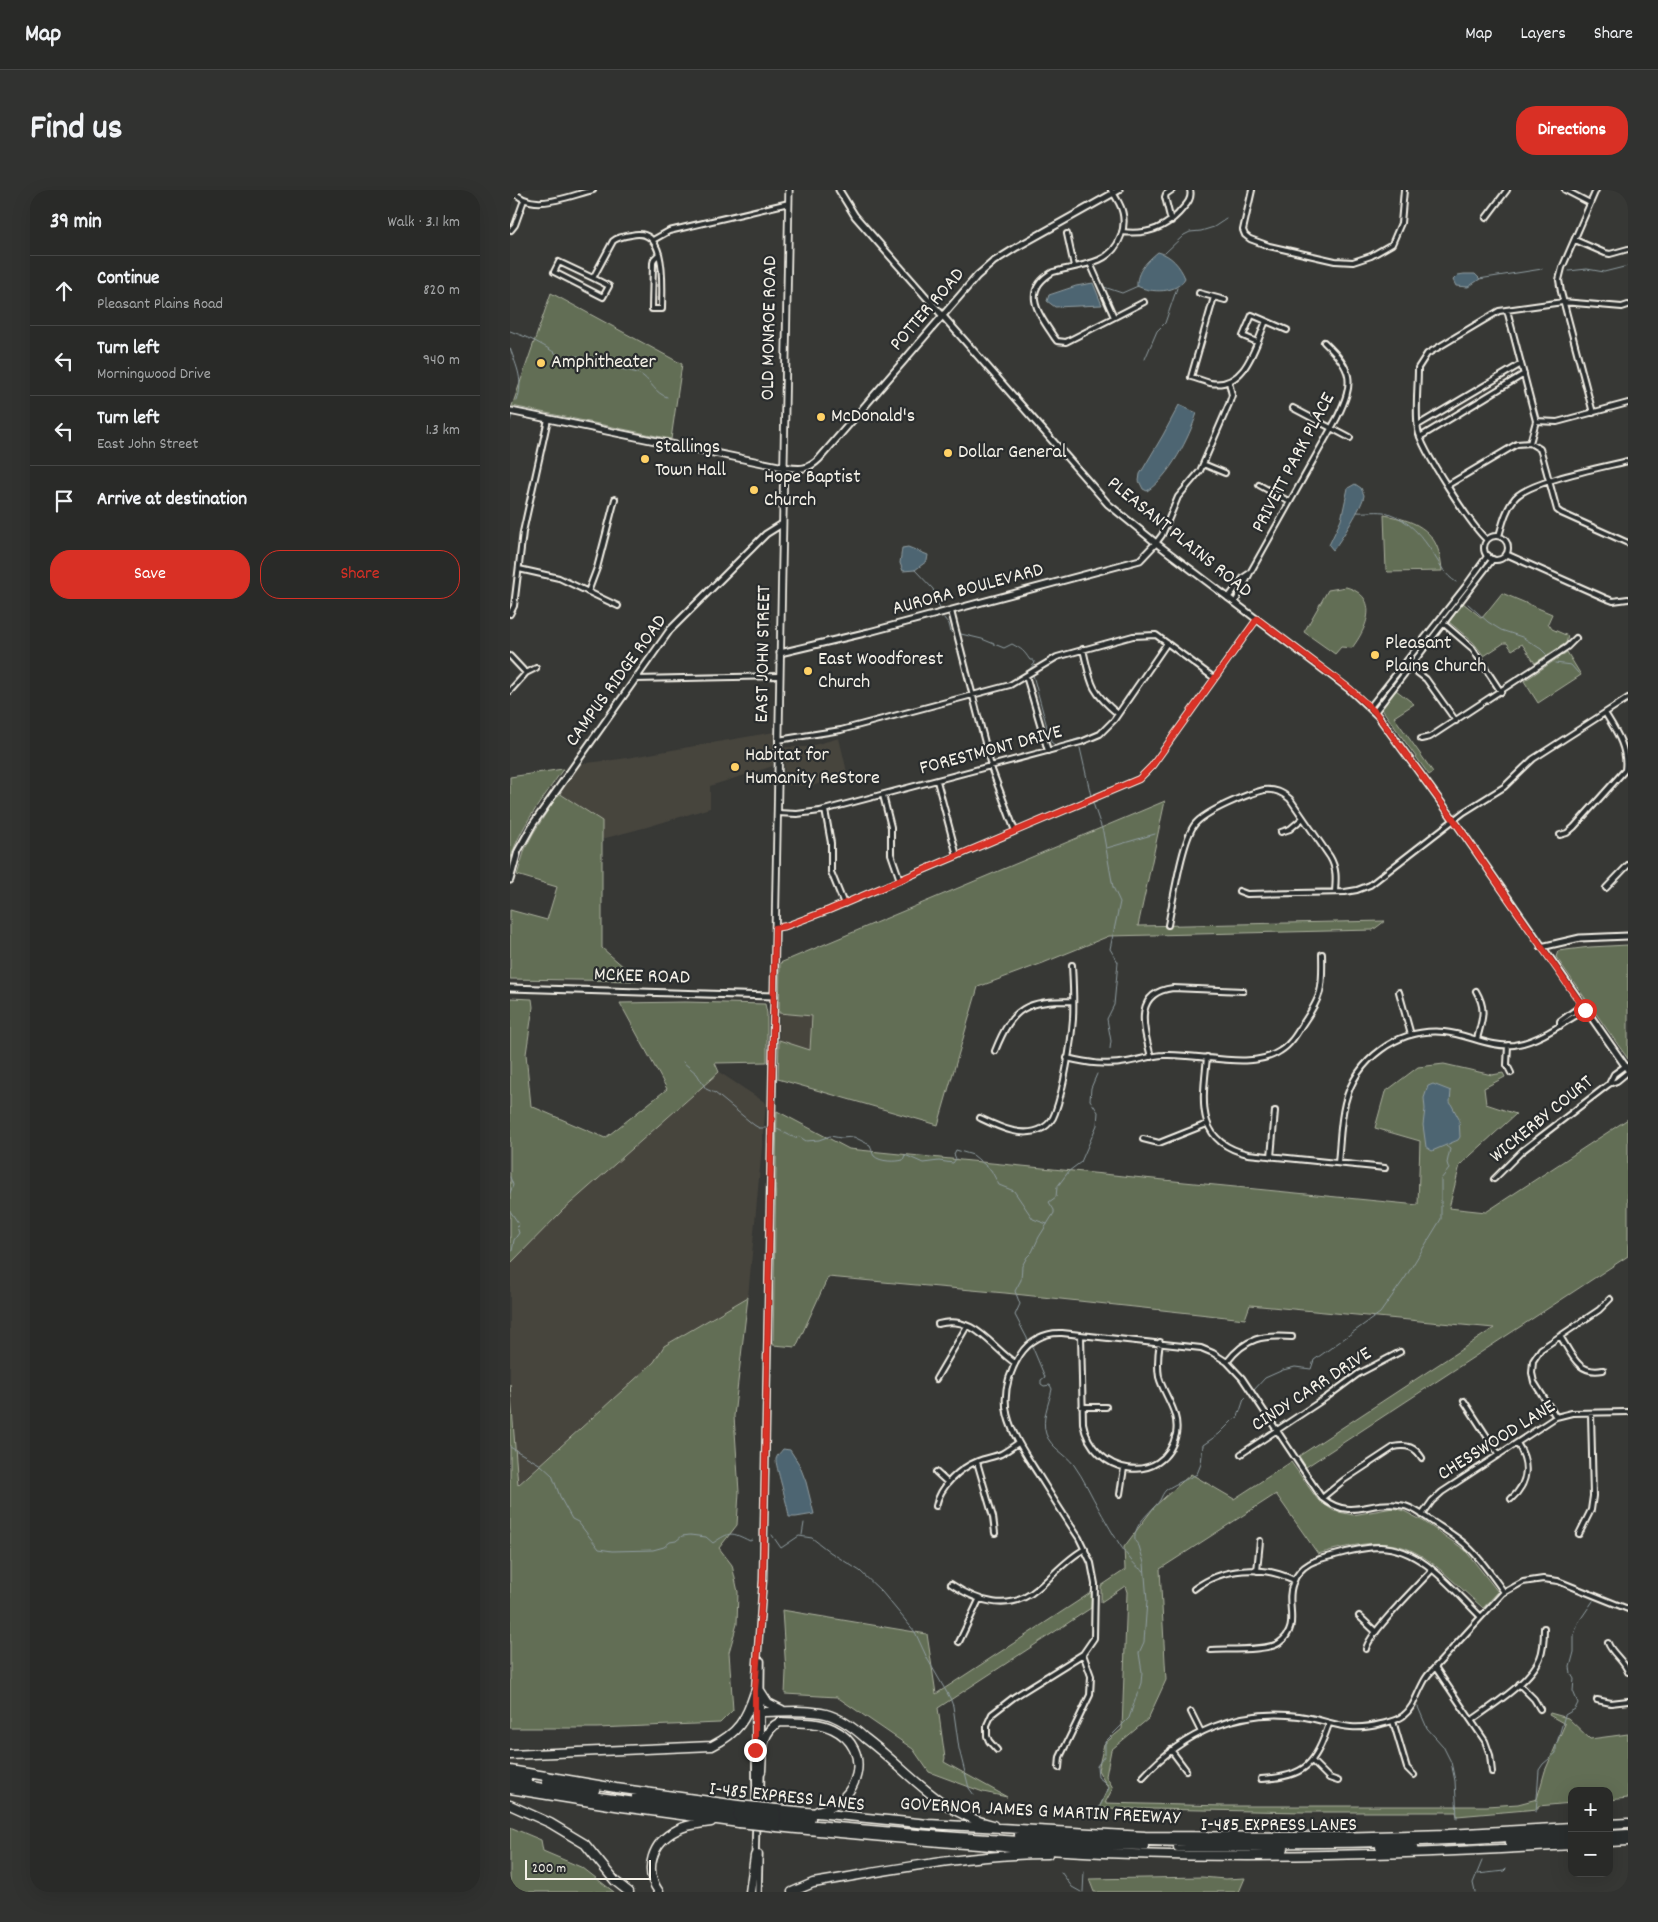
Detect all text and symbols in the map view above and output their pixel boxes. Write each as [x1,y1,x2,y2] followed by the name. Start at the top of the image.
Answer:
[25,18,61,52] text: Map
[1465,22,1492,47] text: Map
[1520,22,1566,47] text: Layers
[1594,22,1633,47] text: Share
[30,105,122,155] text: Find us
[1516,106,1628,155] button: Directions
[50,208,102,238] text: 39 min
[387,211,460,234] text: Walk · 3.1 km
[755,255,785,401] street label: OLD MONROE ROAD
[884,262,972,358] street label: POTTER ROAD
[97,266,159,293] text: Continue
[50,277,78,305] icon: ahead
[423,279,460,302] text: 820 m
[97,293,223,316] text: Pleasant Plains Road
[97,336,160,363] text: Turn left
[50,347,78,375] icon: left
[423,349,460,372] text: 940 m
[551,349,657,377] place label: Amphitheater
[535,357,547,369] marker: Amphitheater
[97,363,211,386] text: Morningwood Drive
[1245,388,1343,538] street label: PRIVETT PARK PLACE
[831,403,915,431] place label: McDonald's
[97,406,160,433] text: Turn left
[815,411,827,423] marker: McDonald's
[50,417,78,445] icon: left
[426,419,460,442] text: 1.3 km
[97,433,198,456] text: East John Street
[655,434,726,485] place label: Stallings Town Hall
[958,439,1067,467] place label: Dollar General
[942,447,954,459] marker: Dollar General
[639,453,651,465] marker: Stallings Town Hall
[764,464,861,515] place label: Hope Baptist Church
[1100,471,1258,605] street label: PLEASANT PLAINS ROAD
[748,484,760,496] marker: Hope Baptist Church
[50,487,78,515] icon: arrive
[97,487,247,514] text: Arrive at destination
[50,550,250,599] button: Save
[260,550,460,599] button: Share
[889,556,1047,624] street label: AURORA BOULEVARD
[749,585,779,723] street label: EAST JOHN STREET
[559,609,675,753] street label: CAMPUS RIDGE ROAD
[1385,630,1486,681] place label: Pleasant Plains Church
[818,646,943,697] place label: East Woodforest Church
[1369,649,1381,661] marker: Pleasant Plains Church
[802,665,814,677] marker: East Woodforest Church
[917,718,1065,784] street label: FORESTMONT DRIVE
[745,742,880,793] place label: Habitat for Humanity ReStore
[729,761,741,773] marker: Habitat for Humanity ReStore
[594,961,690,993] street label: MCKEE ROAD
[1574,999,1597,1022] route start
[1484,1070,1600,1170] street label: WICKERBY COURT
[1247,1341,1377,1439] street label: CINDY CARR DRIVE
[1433,1394,1561,1488] street label: CHESSWOOD LANE
[744,1739,767,1762] route end
[708,1776,866,1820] street label: I-485 EXPRESS LANES
[1568,1787,1613,1877] map controls
[1568,1787,1613,1832] button: +
[899,1791,1181,1833] street label: GOVERNOR JAMES G MARTIN FREEWAY
[1201,1812,1357,1840] street label: I-485 EXPRESS LANES
[1568,1832,1613,1877] button: −
[525,1857,651,1880] scale bar
[532,1859,566,1879] text: 200 m

